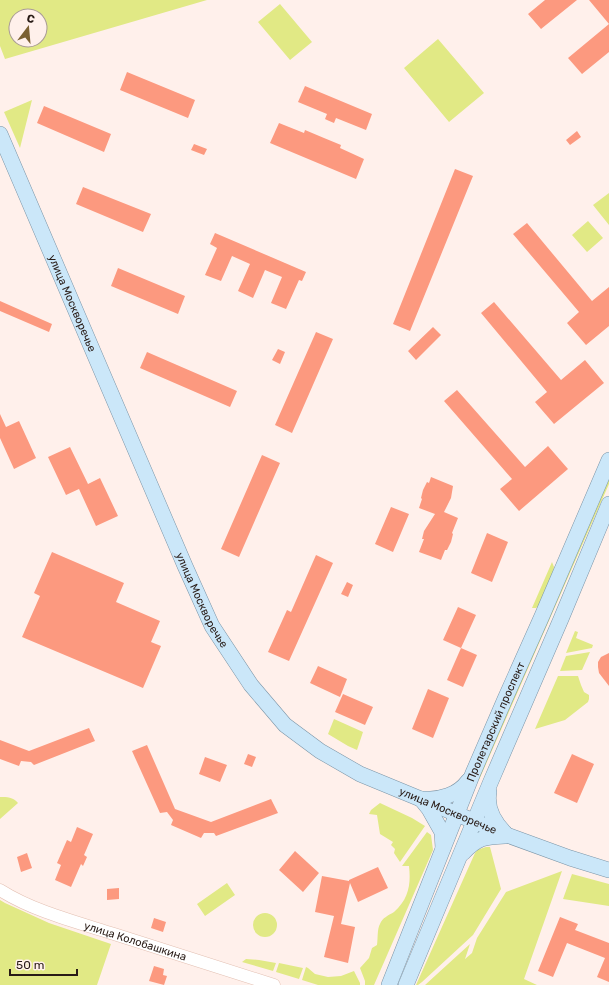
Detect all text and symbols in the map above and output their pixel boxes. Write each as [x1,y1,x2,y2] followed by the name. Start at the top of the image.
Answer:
[8,8,48,48] north arrow
[25,12,36,26] text: С
[45,253,99,354] street label: улица Москворечье
[173,551,230,650] street label: улица Москворечье
[464,660,528,784] street label: Пролетарский проспект
[397,785,499,837] street label: улица Москворечье
[82,919,188,964] street label: улица Колобашкина
[10,951,77,977] scale bar
[16,958,44,972] text: 50 m

